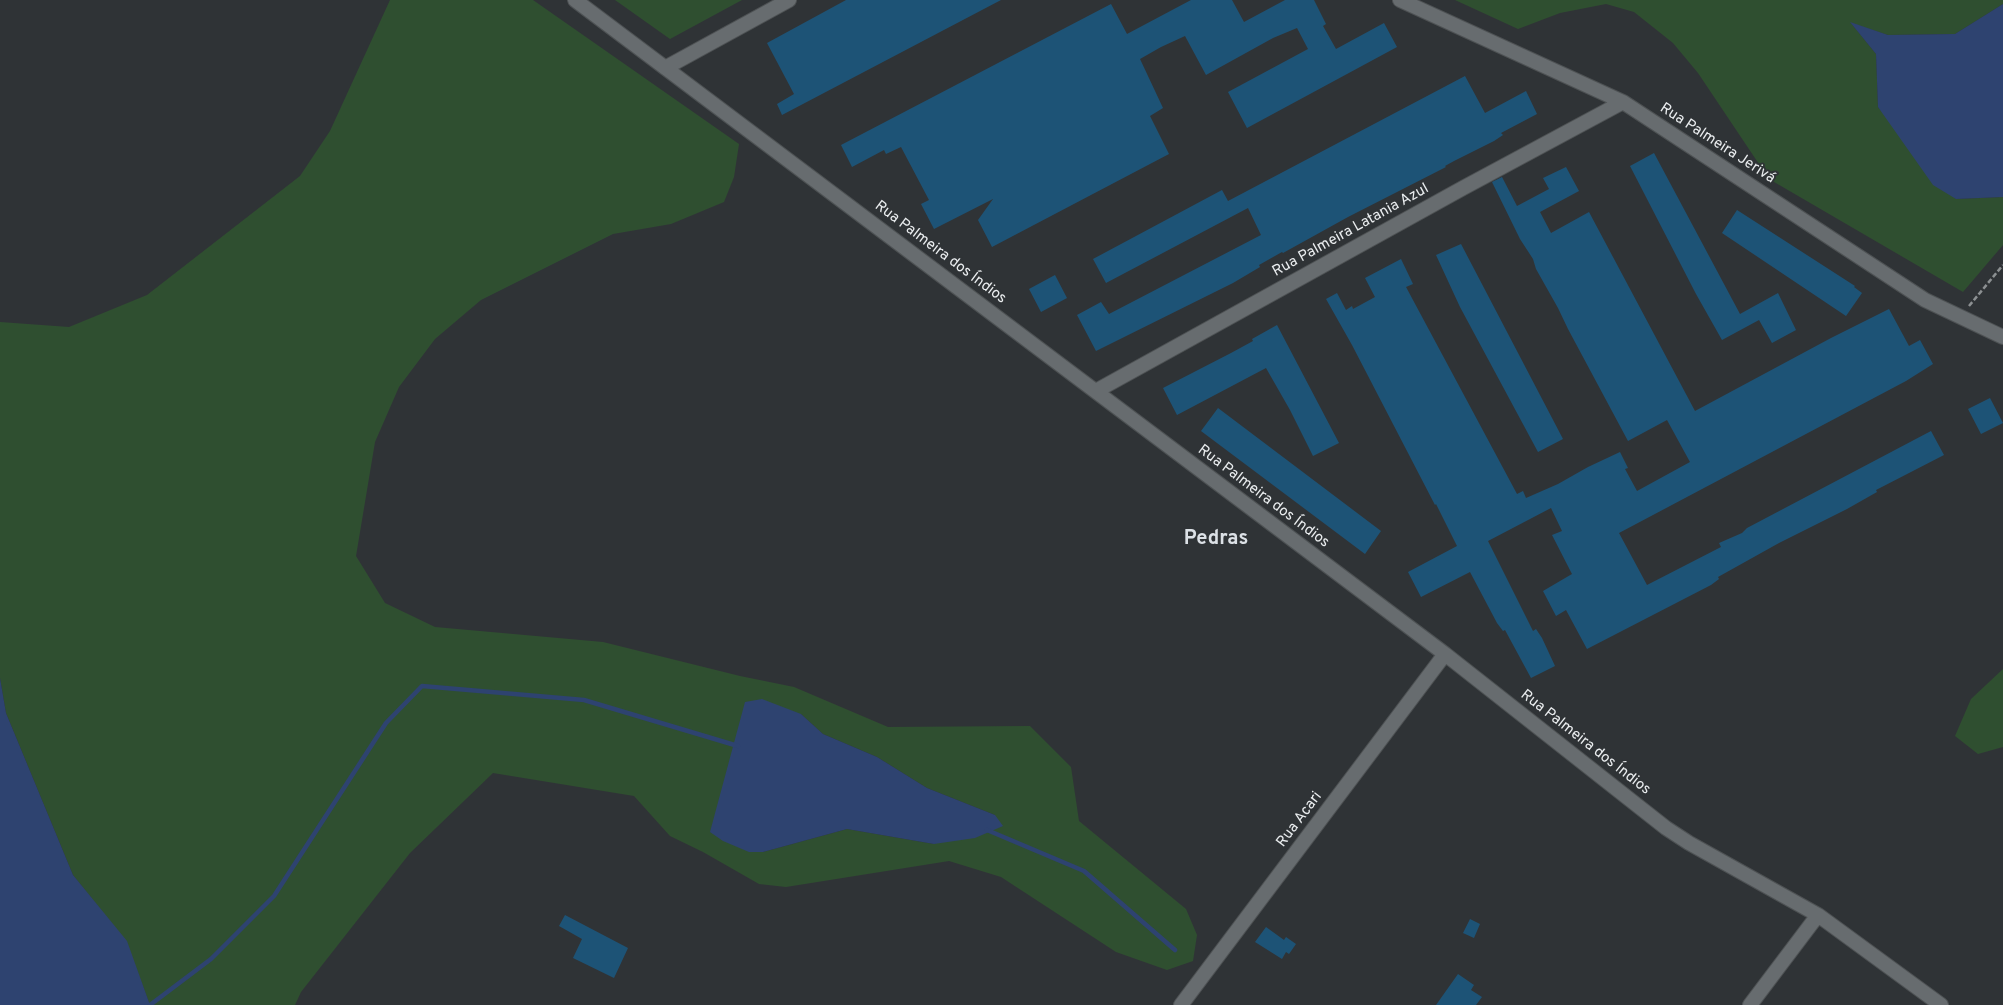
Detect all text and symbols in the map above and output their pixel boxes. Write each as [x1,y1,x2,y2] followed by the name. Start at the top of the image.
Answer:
[1656,100,1778,188] street label: Rua Palmeira Jerivá
[1270,180,1432,282] street label: Rua Palmeira Latania Azul
[871,198,1009,308] street label: Rua Palmeira dos Índios
[1194,442,1332,552] street label: Rua Palmeira dos Índios
[1184,528,1248,552] district label: Pedras
[1516,687,1654,799] street label: Rua Palmeira dos Índios
[1273,789,1327,851] street label: Rua Acari

